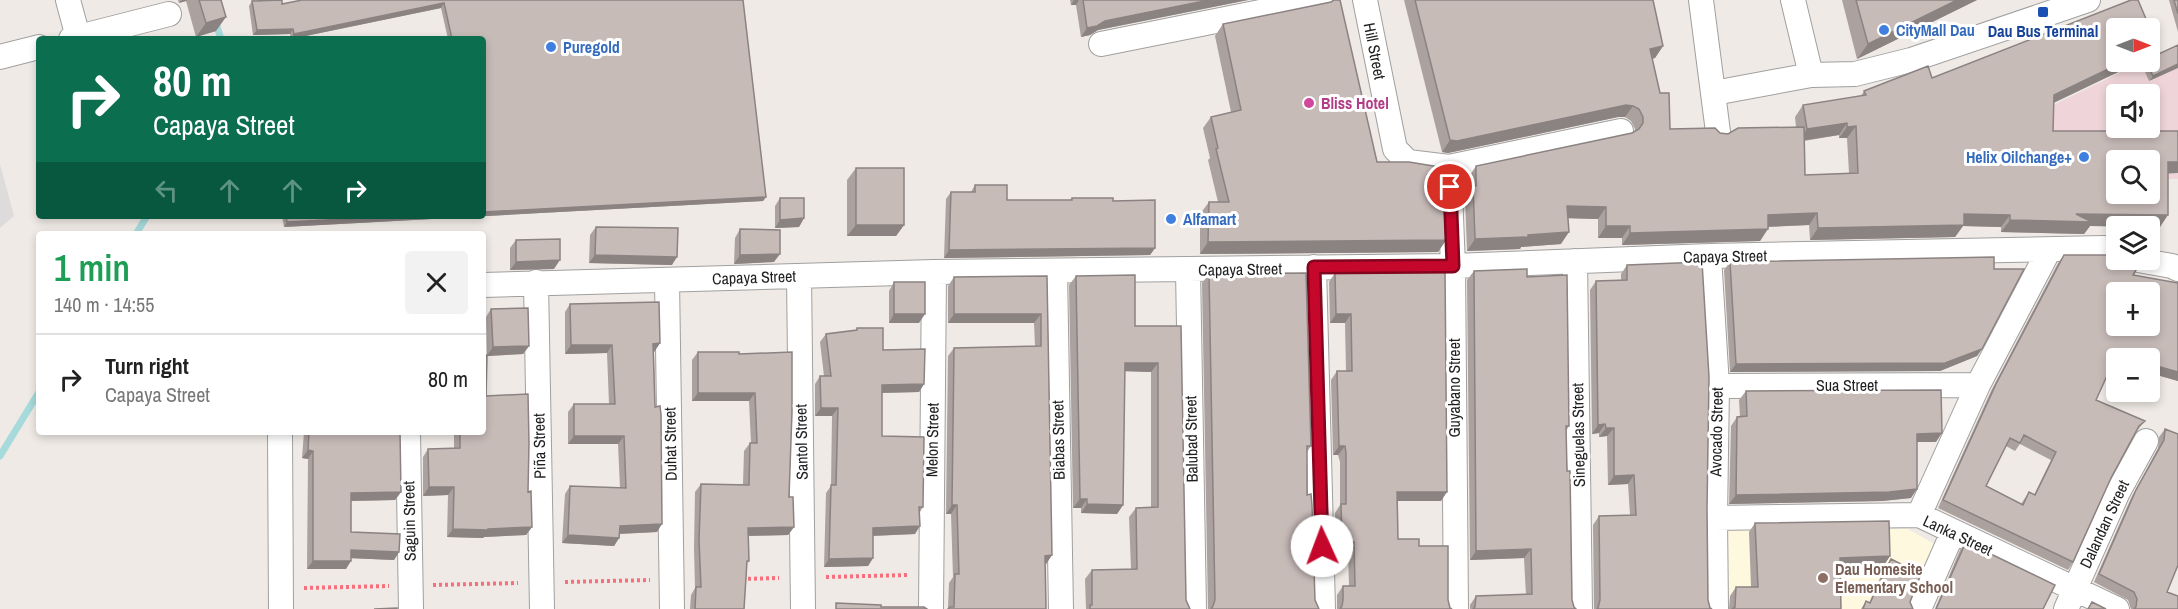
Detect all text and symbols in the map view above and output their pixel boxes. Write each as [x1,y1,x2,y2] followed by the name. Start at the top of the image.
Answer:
[2036,5,2050,19] marker: Dau Bus Terminal
[2106,18,2160,72] north arrow
[2106,18,2160,402] map controls
[1896,19,1975,41] place label: CityMall Dau
[1988,20,2098,42] place label: Dau Bus Terminal
[1359,21,1391,82] street label: Hill Street
[1877,23,1891,37] marker: CityMall Dau
[563,36,620,58] place label: Puregold
[544,40,558,54] marker: Puregold
[153,53,232,109] text: 80 m
[54,60,132,138] icon: right
[2106,84,2160,138] button: sound
[1321,92,1389,114] place label: Bliss Hotel
[1302,96,1316,110] marker: Bliss Hotel
[153,107,295,143] text: Capaya Street
[1966,146,2072,168] place label: Helix Oilchange+
[2077,150,2091,164] marker: Helix Oilchange+
[2106,150,2160,204] button: search
[1424,161,1475,212] pin
[1433,170,1466,203] icon: arrive
[150,174,183,207] icon: left
[213,174,246,207] icon: ahead
[276,174,309,207] icon: ahead
[339,174,372,207] icon: right
[1183,208,1237,230] place label: Alfamart
[1164,212,1178,226] marker: Alfamart
[2106,216,2160,270] button: layers
[54,244,130,292] text: 1 min
[1683,244,1767,268] street label: Capaya Street
[405,251,468,314] button: close
[1198,257,1282,281] street label: Capaya Street
[712,265,797,289] street label: Capaya Street
[2106,282,2160,336] button: +
[54,291,154,318] text: 140 m · 14:55
[1443,338,1465,438] street label: Guyabano Street
[2106,348,2160,402] button: −
[105,351,189,381] text: Turn right
[54,363,87,396] icon: right
[428,364,468,394] text: 80 m
[1816,374,1878,396] street label: Sua Street
[105,381,210,408] text: Capaya Street
[1566,382,1590,487] street label: Sineguelas Street
[1704,387,1728,478] street label: Avocado Street
[1179,395,1203,483] street label: Balubad Street
[1046,400,1070,480] street label: Biabas Street
[920,402,944,477] street label: Melon Street
[789,404,813,480] street label: Santol Street
[658,407,682,481] street label: Duhat Street
[527,413,551,479] street label: Piña Street
[2074,476,2134,572] street label: Dalandan Street
[397,480,421,561] street label: Saguin Street
[1920,509,1997,561] street label: Lanka Street
[1290,514,1354,578] position arrow
[1835,558,1953,598] place label: Dau Homesite Elementary School
[1816,571,1830,585] marker: Dau Homesite Elementary School

